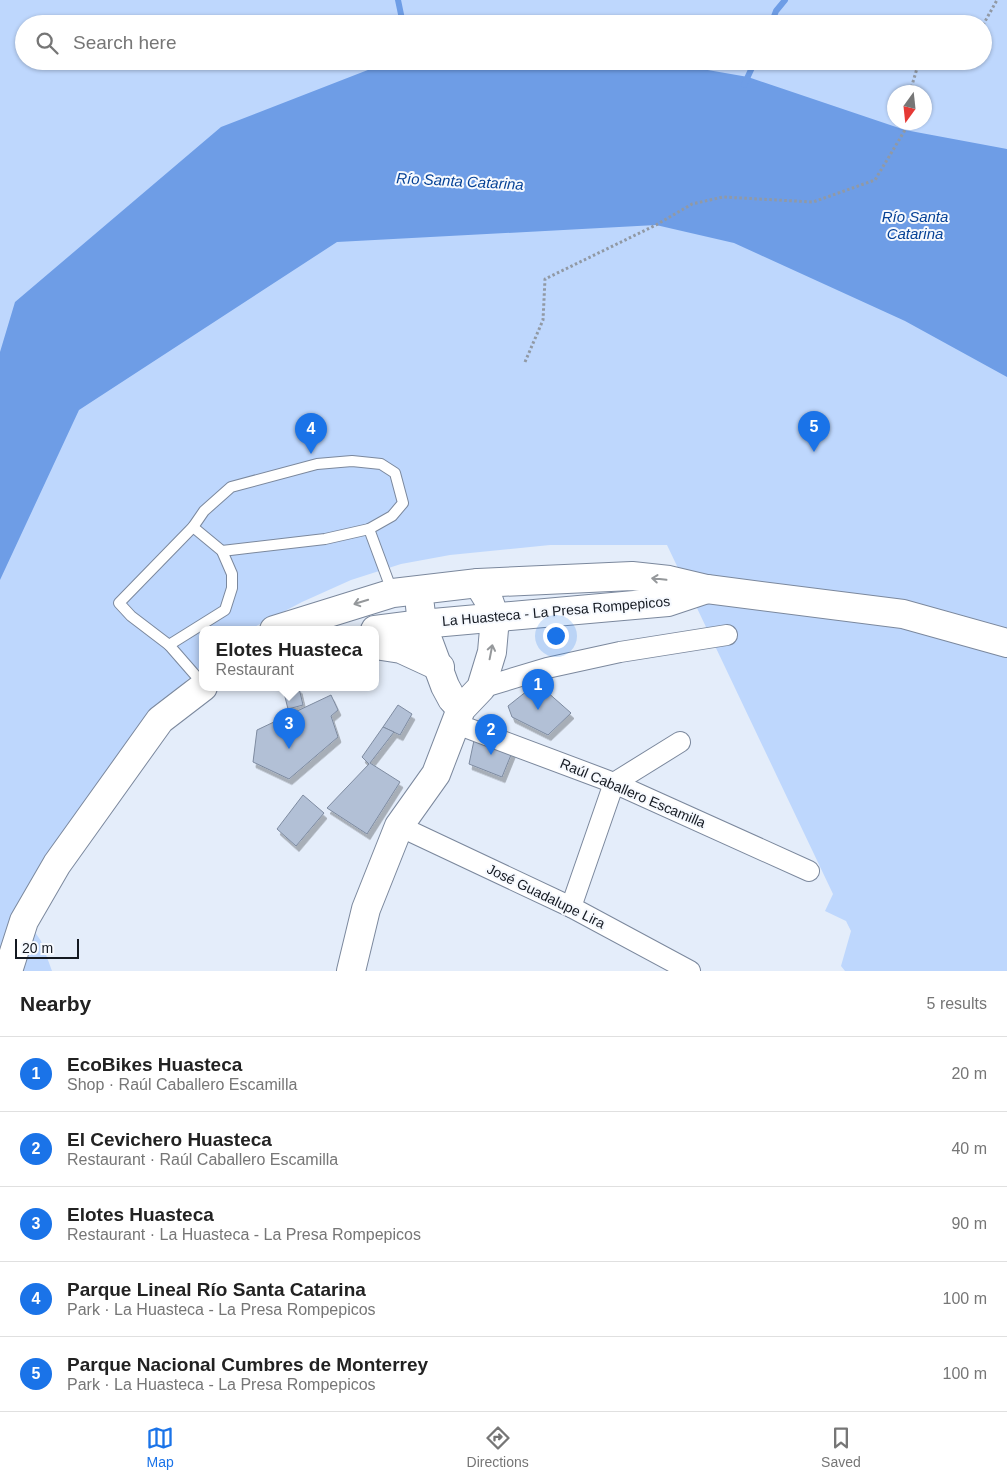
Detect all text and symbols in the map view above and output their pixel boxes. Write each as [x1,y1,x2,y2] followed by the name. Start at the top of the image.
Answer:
[15,15,992,70] search box
[33,29,61,57] icon: search
[73,32,177,53] text: Search here
[887,85,932,130] north arrow
[396,169,524,193] water label: Río Santa Catarina
[882,208,948,242] water label: Río Santa Catarina
[798,411,830,452] pin: 5
[295,413,327,454] pin: 4
[651,574,667,584] one-way arrow
[441,593,671,629] street label: La Huasteca - La Presa Rompepicos
[354,598,370,608] one-way arrow
[543,623,569,649] your location
[199,626,379,691] popup
[216,639,362,660] text: Elotes Huasteca
[487,644,496,660] one-way arrow
[216,661,294,678] text: Restaurant
[522,669,554,710] pin: 1
[273,708,305,749] pin: 3
[475,714,507,755] pin: 2
[558,755,708,831] street label: Raúl Caballero Escamilla
[484,860,608,932] street label: José Guadalupe Lira
[15,936,79,959] scale bar
[22,940,53,956] text: 20 m
[20,992,91,1015] text: Nearby
[927,995,987,1012] text: 5 results
[67,1054,242,1075] text: EcoBikes Huasteca
[32,1065,40,1082] text: 1
[951,1065,987,1082] text: 20 m
[67,1076,297,1093] text: Shop · Raúl Caballero Escamilla
[67,1129,272,1150] text: El Cevichero Huasteca
[32,1140,40,1157] text: 2
[951,1140,987,1157] text: 40 m
[67,1151,338,1168] text: Restaurant · Raúl Caballero Escamilla
[67,1204,214,1225] text: Elotes Huasteca
[32,1215,40,1232] text: 3
[951,1215,987,1232] text: 90 m
[67,1226,421,1243] text: Restaurant · La Huasteca - La Presa Rompepicos
[67,1279,366,1300] text: Parque Lineal Río Santa Catarina
[32,1290,40,1307] text: 4
[943,1290,987,1307] text: 100 m
[67,1301,376,1318] text: Park · La Huasteca - La Presa Rompepicos
[67,1354,428,1375] text: Parque Nacional Cumbres de Monterrey
[32,1365,40,1382] text: 5
[943,1365,987,1382] text: 100 m
[67,1376,376,1393] text: Park · La Huasteca - La Presa Rompepicos
[146,1424,174,1470] tab: Map
[467,1424,529,1470] tab: Directions
[821,1424,861,1470] tab: Saved

